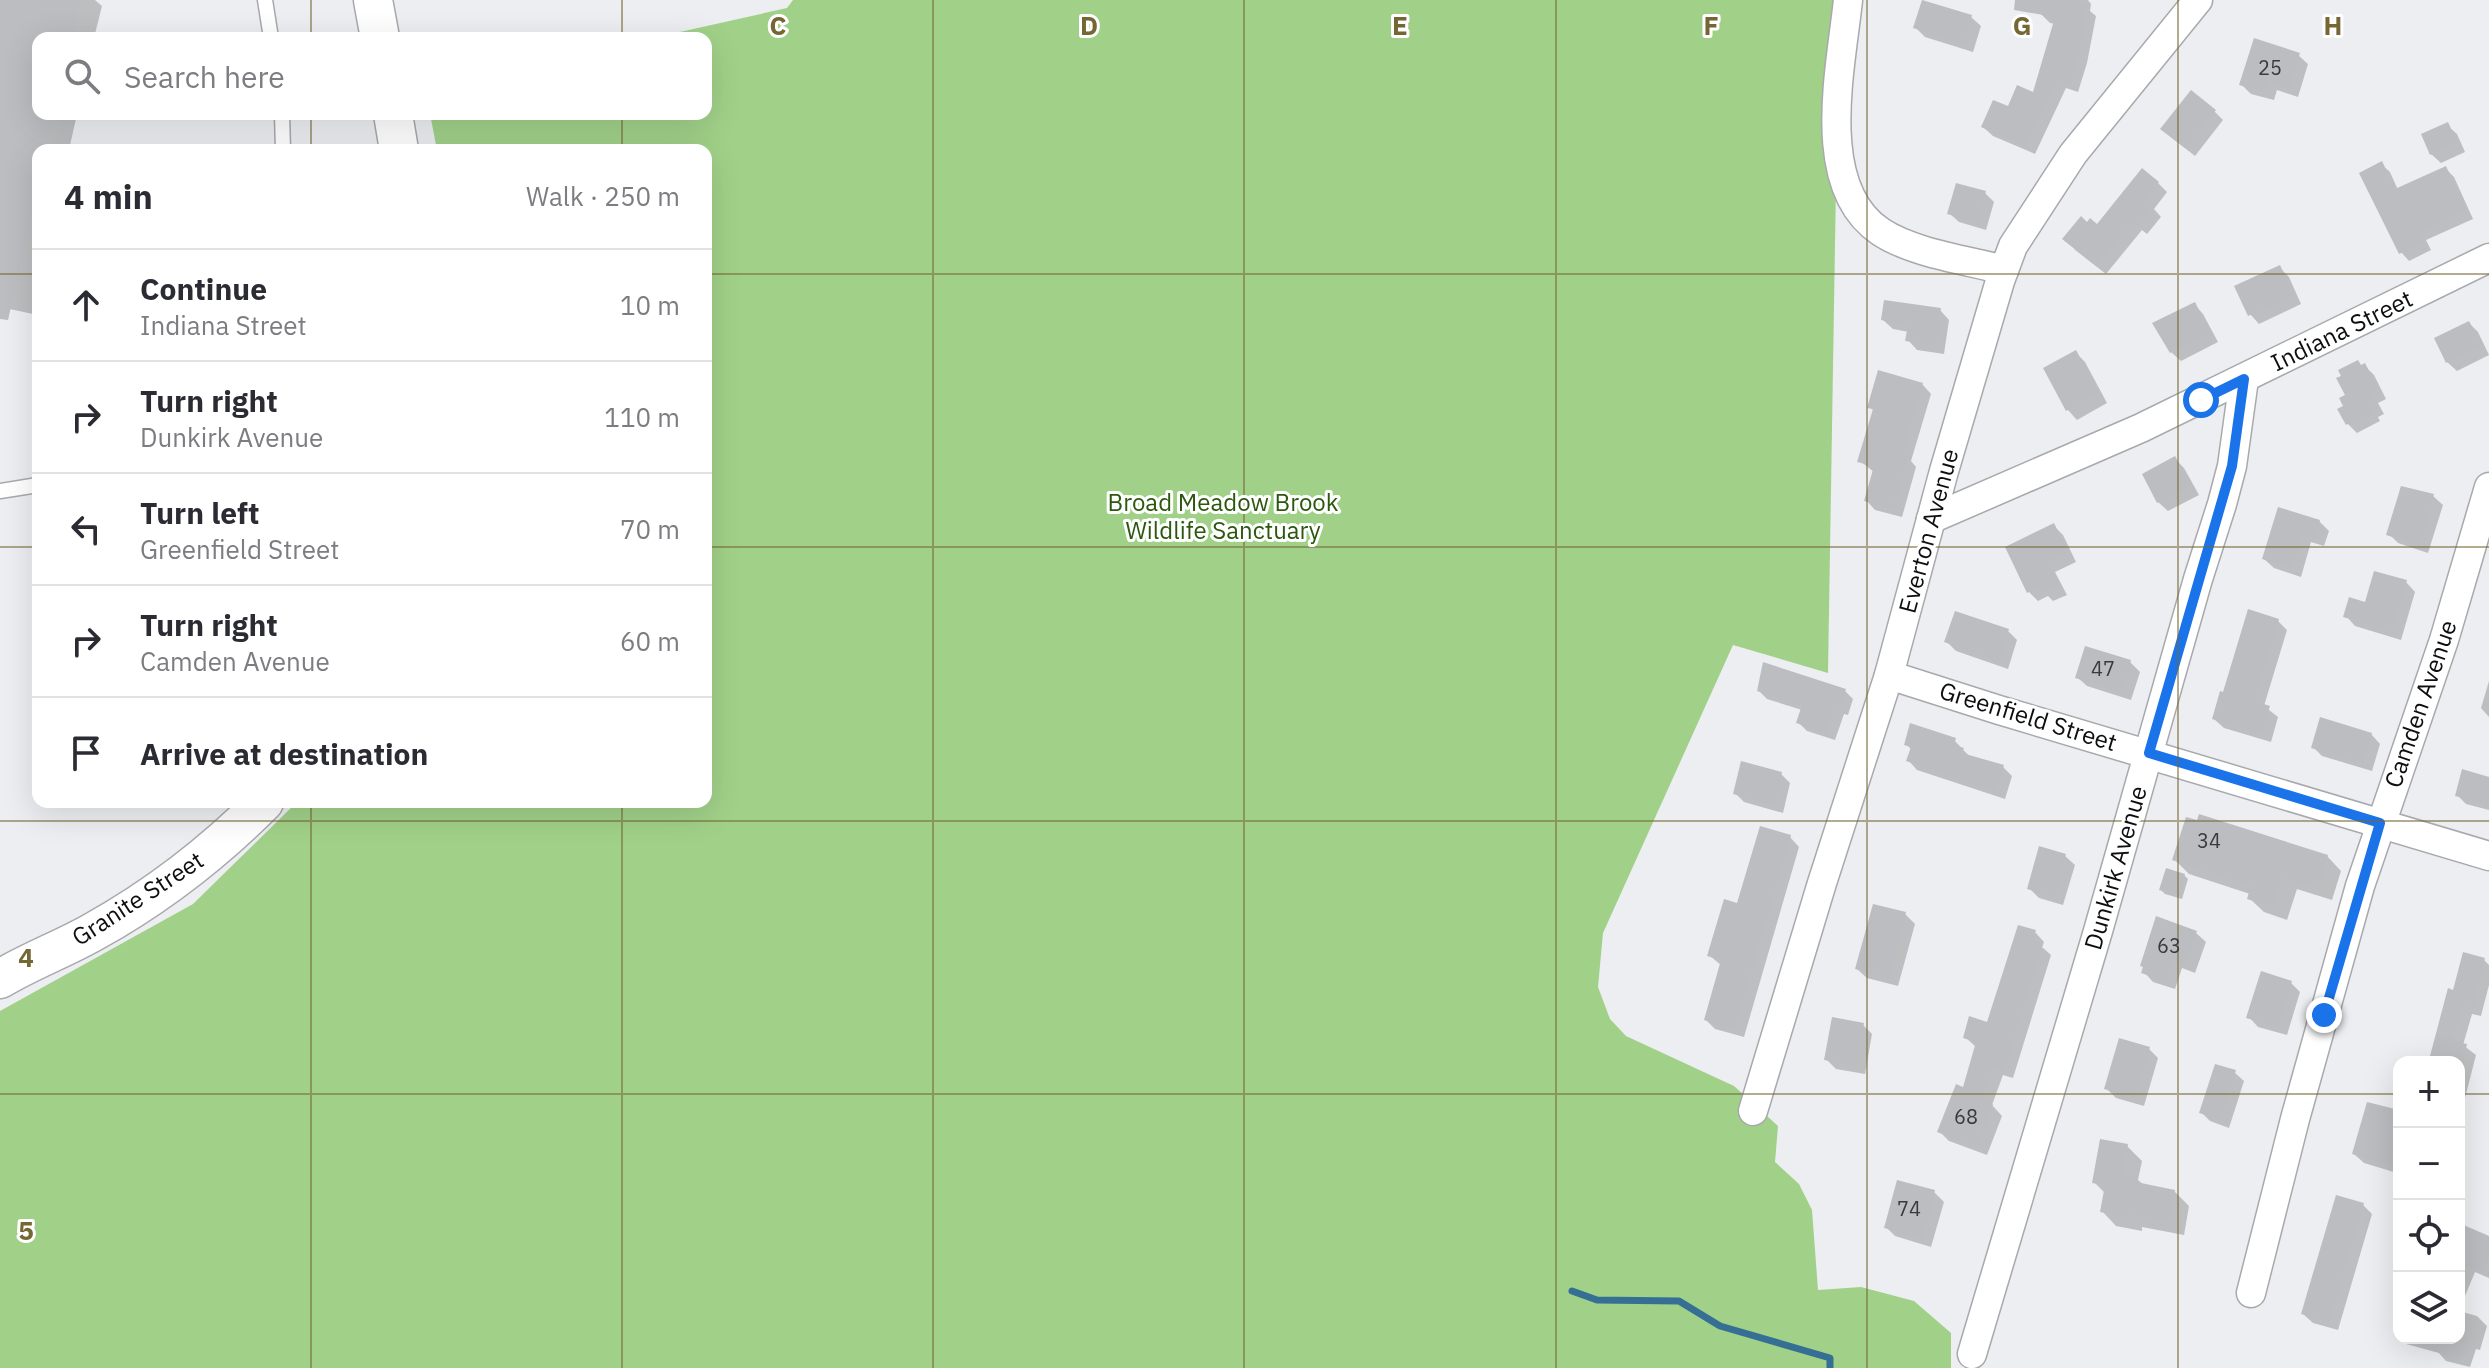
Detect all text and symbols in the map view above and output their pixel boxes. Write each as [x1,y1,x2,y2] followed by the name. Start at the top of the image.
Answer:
[770,8,787,42] text: C
[1080,8,1098,42] text: D
[1392,8,1408,42] text: E
[1703,8,1719,42] text: F
[2013,8,2031,42] text: G
[2324,8,2342,42] text: H
[32,32,712,120] search box
[60,54,104,98] icon: search
[2258,54,2282,81] house number: 25
[124,57,285,96] text: Search here
[64,174,153,218] text: 4 min
[526,179,680,213] text: Walk · 250 m
[140,269,267,308] text: Continue
[2265,282,2418,378] street label: Indiana Street
[64,283,108,327] icon: ahead
[620,288,680,322] text: 10 m
[140,308,307,342] text: Indiana Street
[140,381,278,420] text: Turn right
[2183,382,2219,418] route start
[64,395,108,439] icon: right
[604,400,680,434] text: 110 m
[140,420,323,454] text: Dunkirk Avenue
[1891,445,1965,616] street label: Everton Avenue
[1108,486,1339,546] park label: Broad Meadow Brook Wildlife Sanctuary
[140,493,259,532] text: Turn left
[64,507,108,551] icon: left
[620,512,680,546] text: 70 m
[140,532,339,566] text: Greenfield Street
[140,605,278,644] text: Turn right
[2376,616,2464,792] street label: Camden Avenue
[64,619,108,663] icon: right
[620,624,680,658] text: 60 m
[140,644,330,678] text: Camden Avenue
[2091,655,2115,682] house number: 47
[1936,674,2121,758] street label: Greenfield Street
[64,731,108,775] icon: arrive
[140,734,428,773] text: Arrive at destination
[2076,782,2154,953] street label: Dunkirk Avenue
[2197,827,2221,854] house number: 34
[65,844,209,953] street label: Granite Street
[2157,932,2181,959] house number: 63
[18,940,34,974] text: 4
[2306,997,2342,1033] route end
[2393,1056,2465,1344] map controls
[2393,1056,2465,1128] button: +
[1954,1103,1978,1130] house number: 68
[2393,1128,2465,1200] button: −
[1897,1195,1921,1222] house number: 74
[2393,1200,2465,1272] button: locate
[18,1213,34,1247] text: 5
[2393,1272,2465,1344] button: layers

